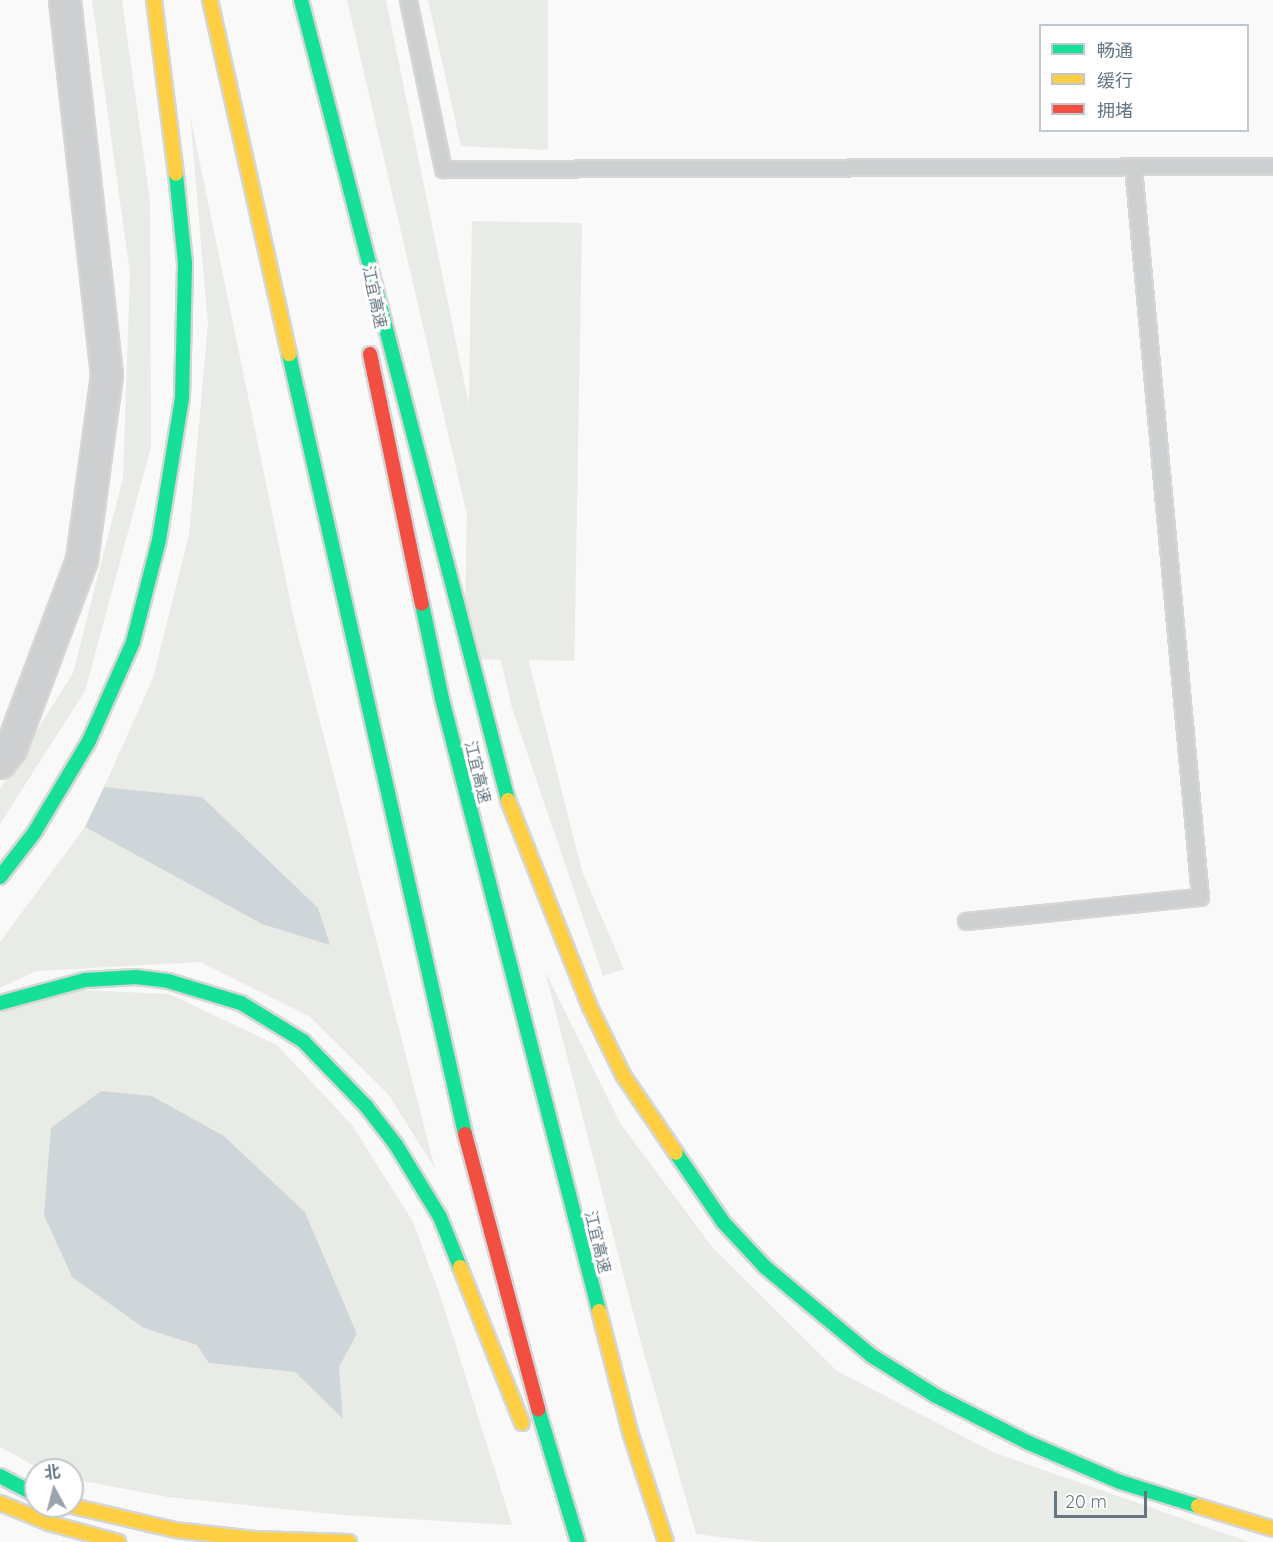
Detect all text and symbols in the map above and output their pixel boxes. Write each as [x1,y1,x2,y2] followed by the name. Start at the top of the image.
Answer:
[1039,24,1249,132] legend
[1097,39,1133,62] text: 畅通
[1097,69,1133,92] text: 缓行
[1097,99,1133,122] text: 拥堵
[359,264,391,330] street label: 江宜高速
[461,739,495,805] street label: 江宜高速
[581,1209,615,1275] street label: 江宜高速
[24,1458,84,1518] north arrow
[43,1461,61,1483] text: 北
[1057,1479,1150,1517] scale bar
[1065,1490,1107,1513] text: 20 m

